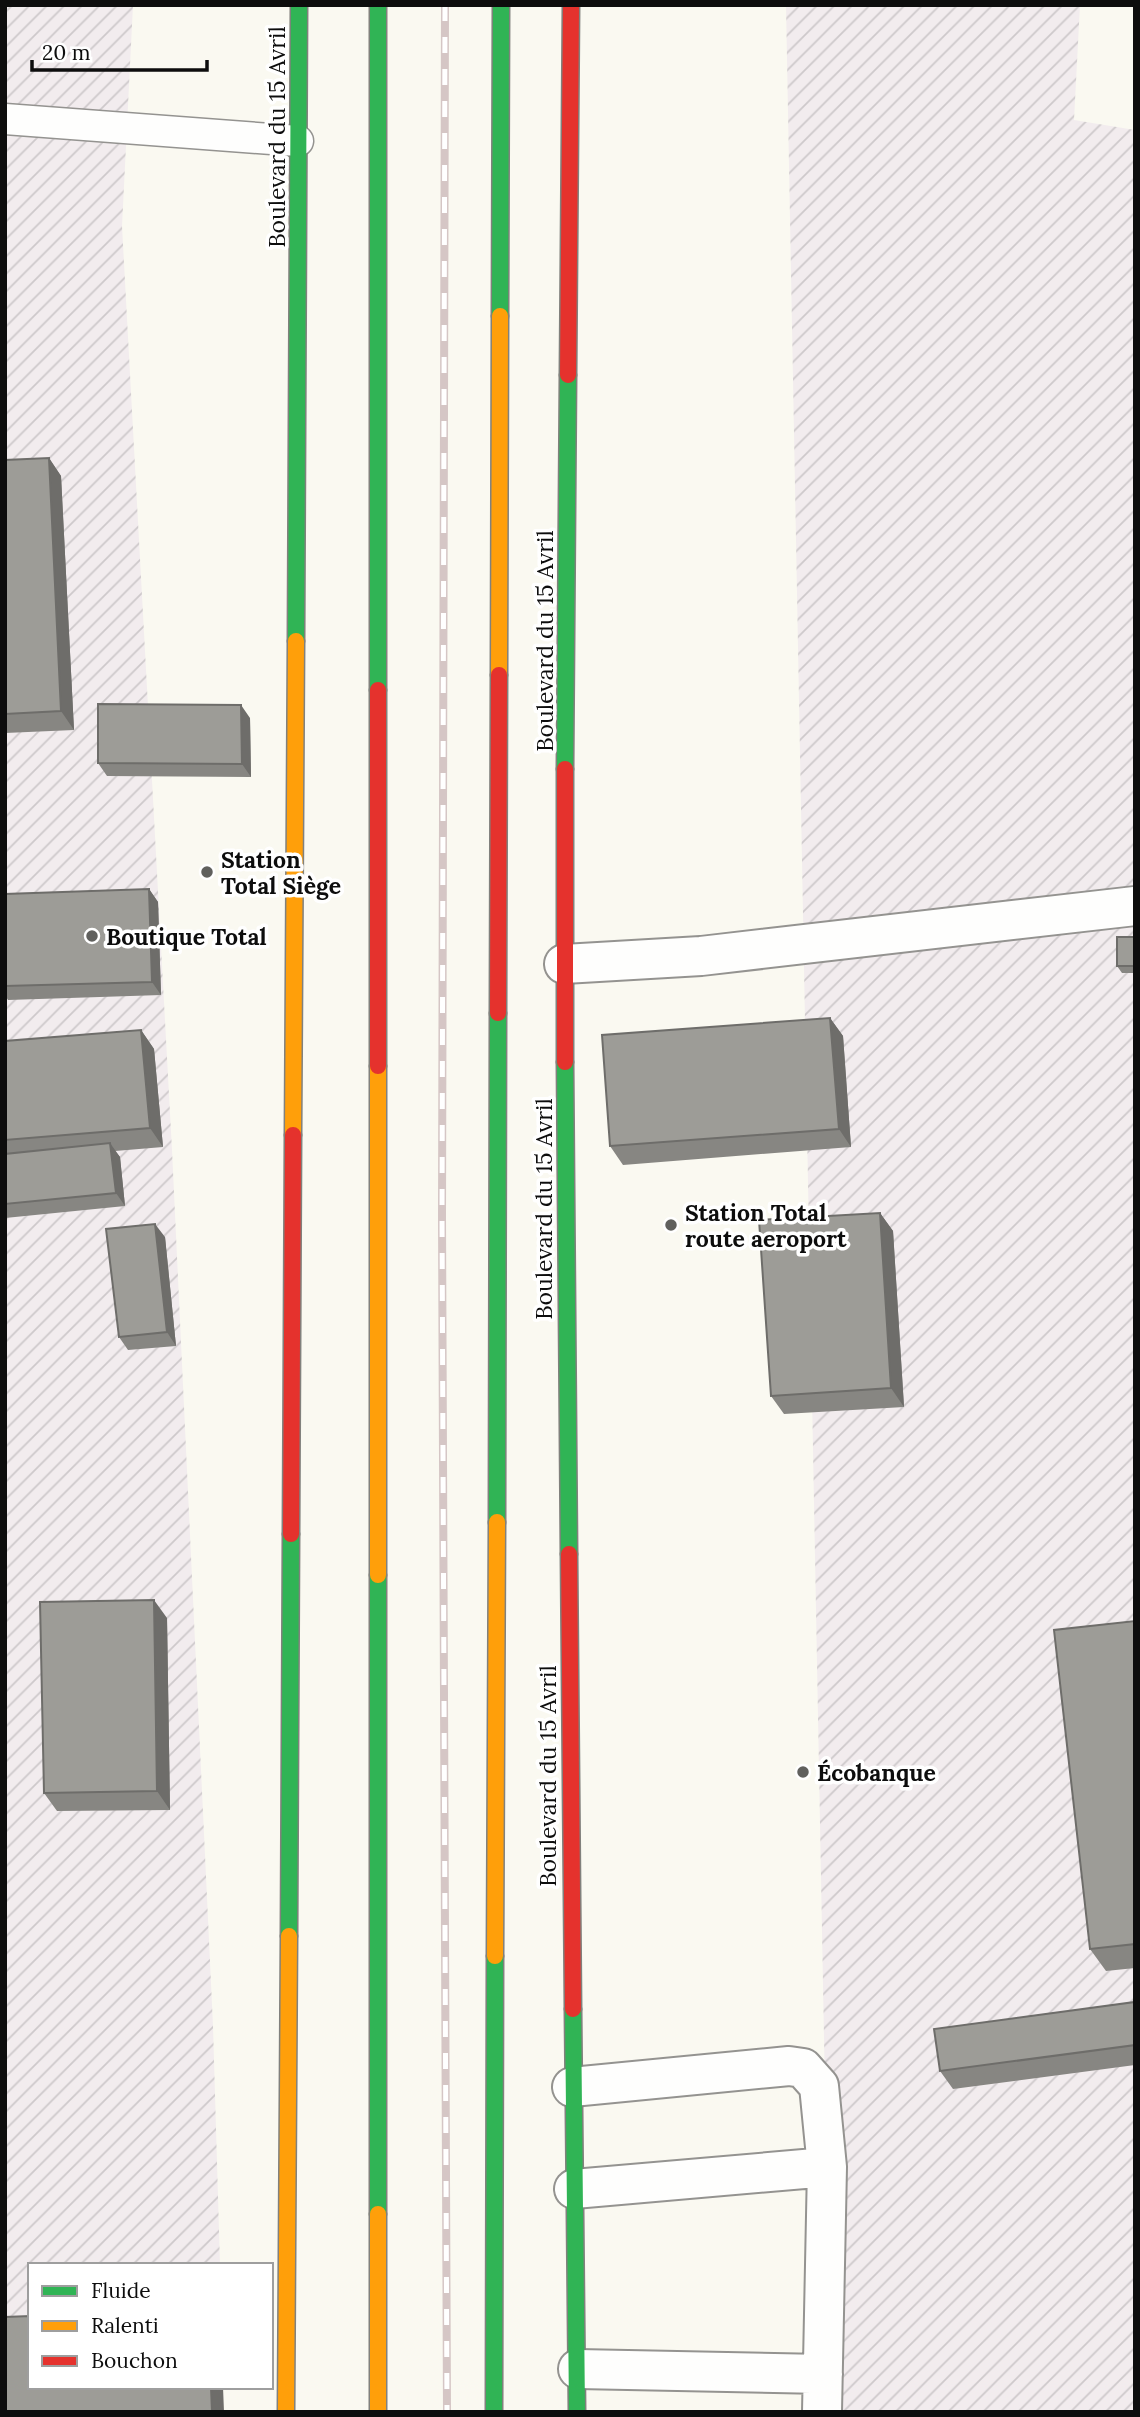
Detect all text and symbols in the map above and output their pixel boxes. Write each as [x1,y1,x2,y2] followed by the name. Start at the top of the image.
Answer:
[262,26,291,248] street label: Boulevard du 15 Avril
[32,28,206,72] scale bar
[42,39,91,66] text: 20 m
[530,530,559,752] street label: Boulevard du 15 Avril
[221,845,341,900] place label: Station Total Siège
[199,864,215,880] marker: Station Total Siège
[106,922,267,951] place label: Boutique Total
[84,928,100,944] marker: Boutique Total
[529,1098,558,1320] street label: Boulevard du 15 Avril
[685,1198,847,1253] place label: Station Total route aeroport
[663,1217,679,1233] marker: Station Total route aeroport
[533,1665,562,1887] street label: Boulevard du 15 Avril
[817,1758,936,1787] place label: Écobanque
[795,1764,811,1780] marker: Écobanque
[28,2263,273,2389] legend
[91,2277,151,2304] text: Fluide
[91,2312,159,2339] text: Ralenti
[91,2347,178,2374] text: Bouchon

